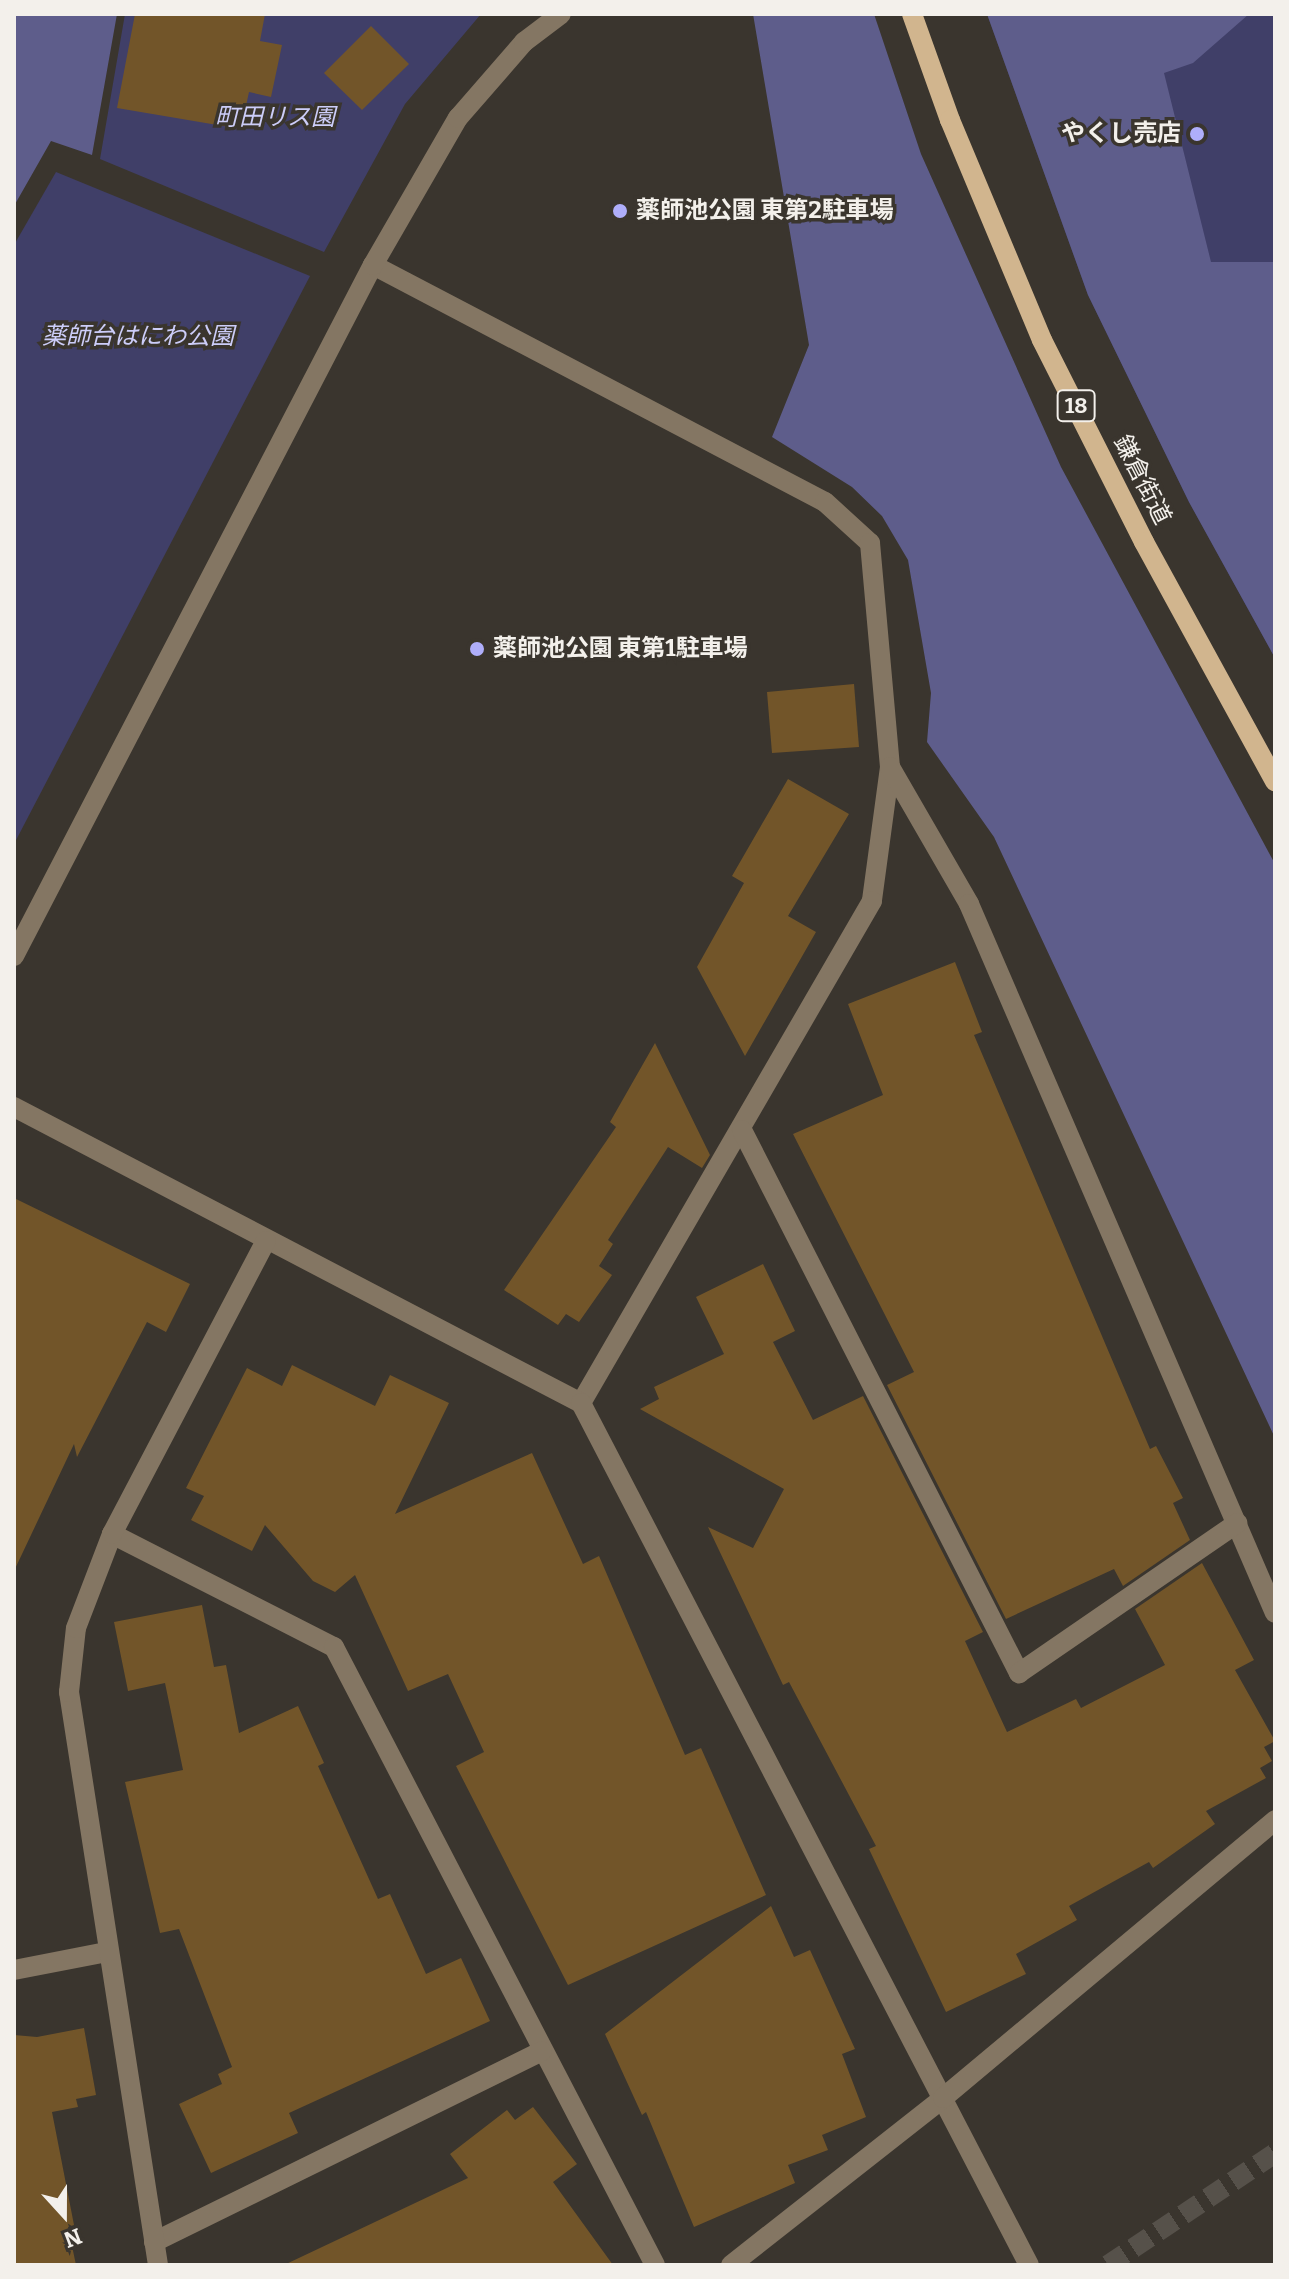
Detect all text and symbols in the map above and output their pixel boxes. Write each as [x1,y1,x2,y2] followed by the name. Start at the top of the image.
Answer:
[215,104,335,132] park label: 町田リス園
[1061,120,1181,148] place label: やくし売店
[1188,125,1206,143] marker: やくし売店
[636,197,894,225] place label: 薬師池公園 東第2駐車場
[611,202,629,220] marker: 薬師池公園 東第2駐車場
[42,323,234,351] park label: 薬師台はにわ公園
[1056,388,1096,424] road number: 18
[1107,431,1177,529] street label: 鎌倉街道
[493,635,748,663] place label: 薬師池公園 東第1駐車場
[468,640,486,658] marker: 薬師池公園 東第1駐車場
[24,2175,104,2255] north arrow
[60,2222,86,2254] text: N

